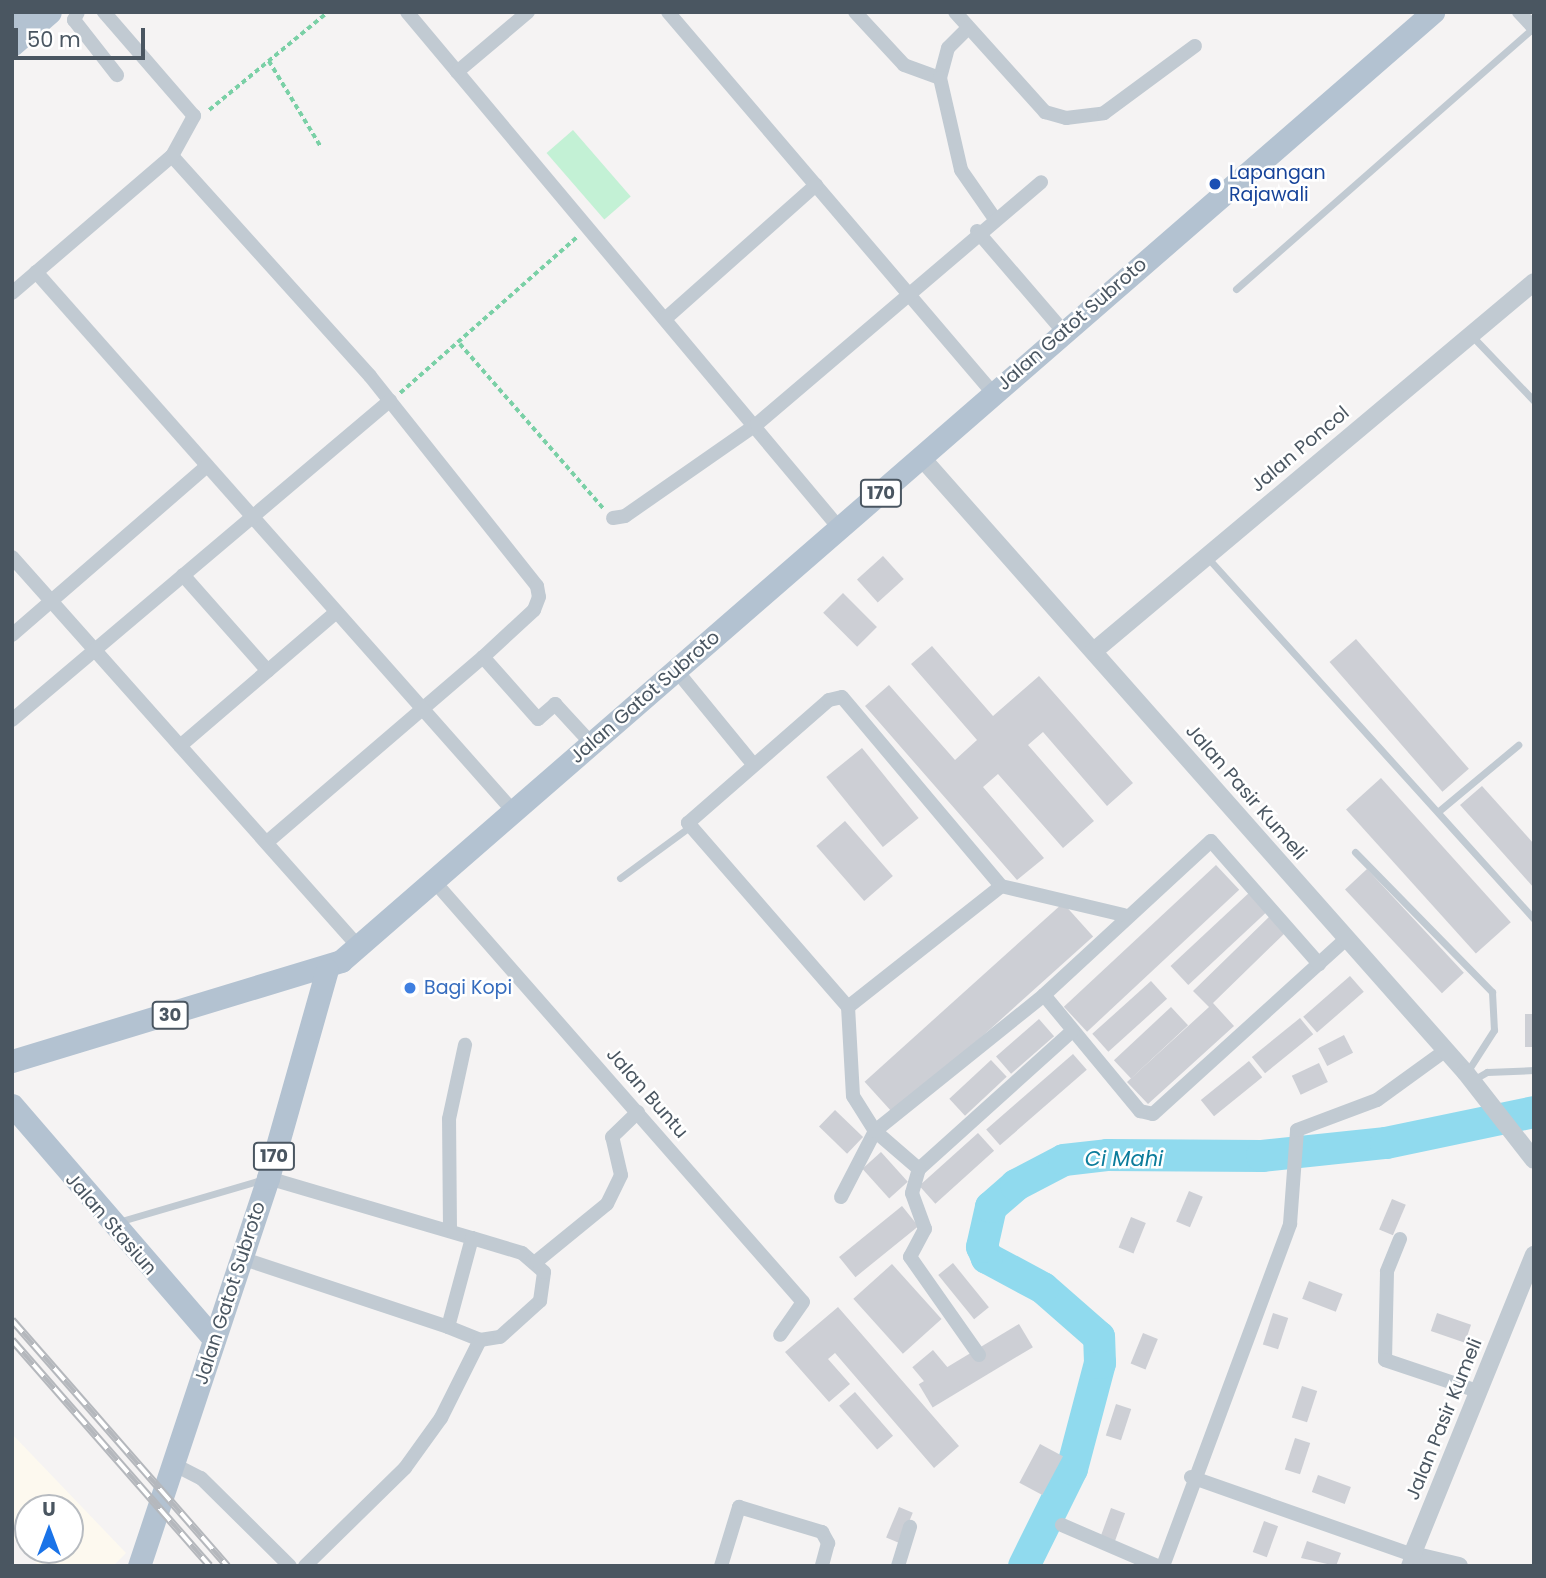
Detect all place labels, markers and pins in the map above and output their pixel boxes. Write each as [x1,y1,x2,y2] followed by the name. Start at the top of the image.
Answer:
[1229,162,1326,206] place label: Lapangan Rajawali
[1207,176,1223,192] marker: Lapangan Rajawali
[424,977,512,999] place label: Bagi Kopi
[402,980,418,996] marker: Bagi Kopi

